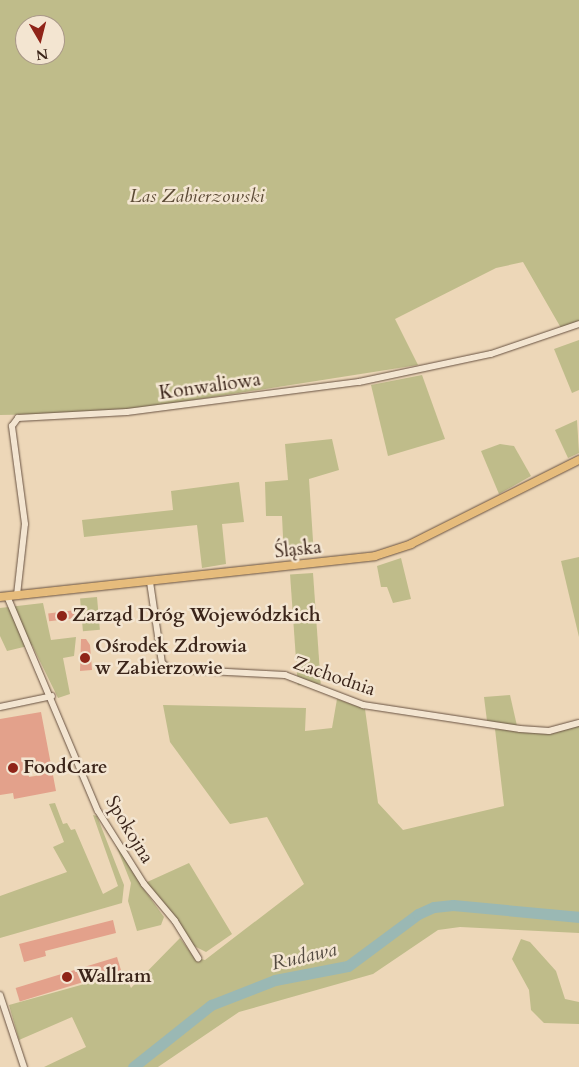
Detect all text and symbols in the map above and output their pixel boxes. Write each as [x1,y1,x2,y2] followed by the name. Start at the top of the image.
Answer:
[15,15,65,65] north arrow
[35,44,49,65] text: N
[129,186,265,208] park label: Las Zabierzowski
[158,369,262,405] street label: Konwaliowa
[273,536,323,564] street label: Śląska
[72,605,321,627] place label: Zarząd Dróg Wojewódzkich
[56,610,68,622] marker: Zarząd Dróg Wojewódzkich
[95,636,247,680] place label: Ośrodek Zdrowia w Zabierzowie
[79,652,91,664] marker: Ośrodek Zdrowia w Zabierzowie
[290,652,378,702] street label: Zachodnia
[23,757,107,779] place label: FoodCare
[7,762,19,774] marker: FoodCare
[100,792,158,868] street label: Spokojna
[269,937,339,975] water label: Rudawa
[77,966,151,988] place label: Wallram
[61,971,73,983] marker: Wallram

